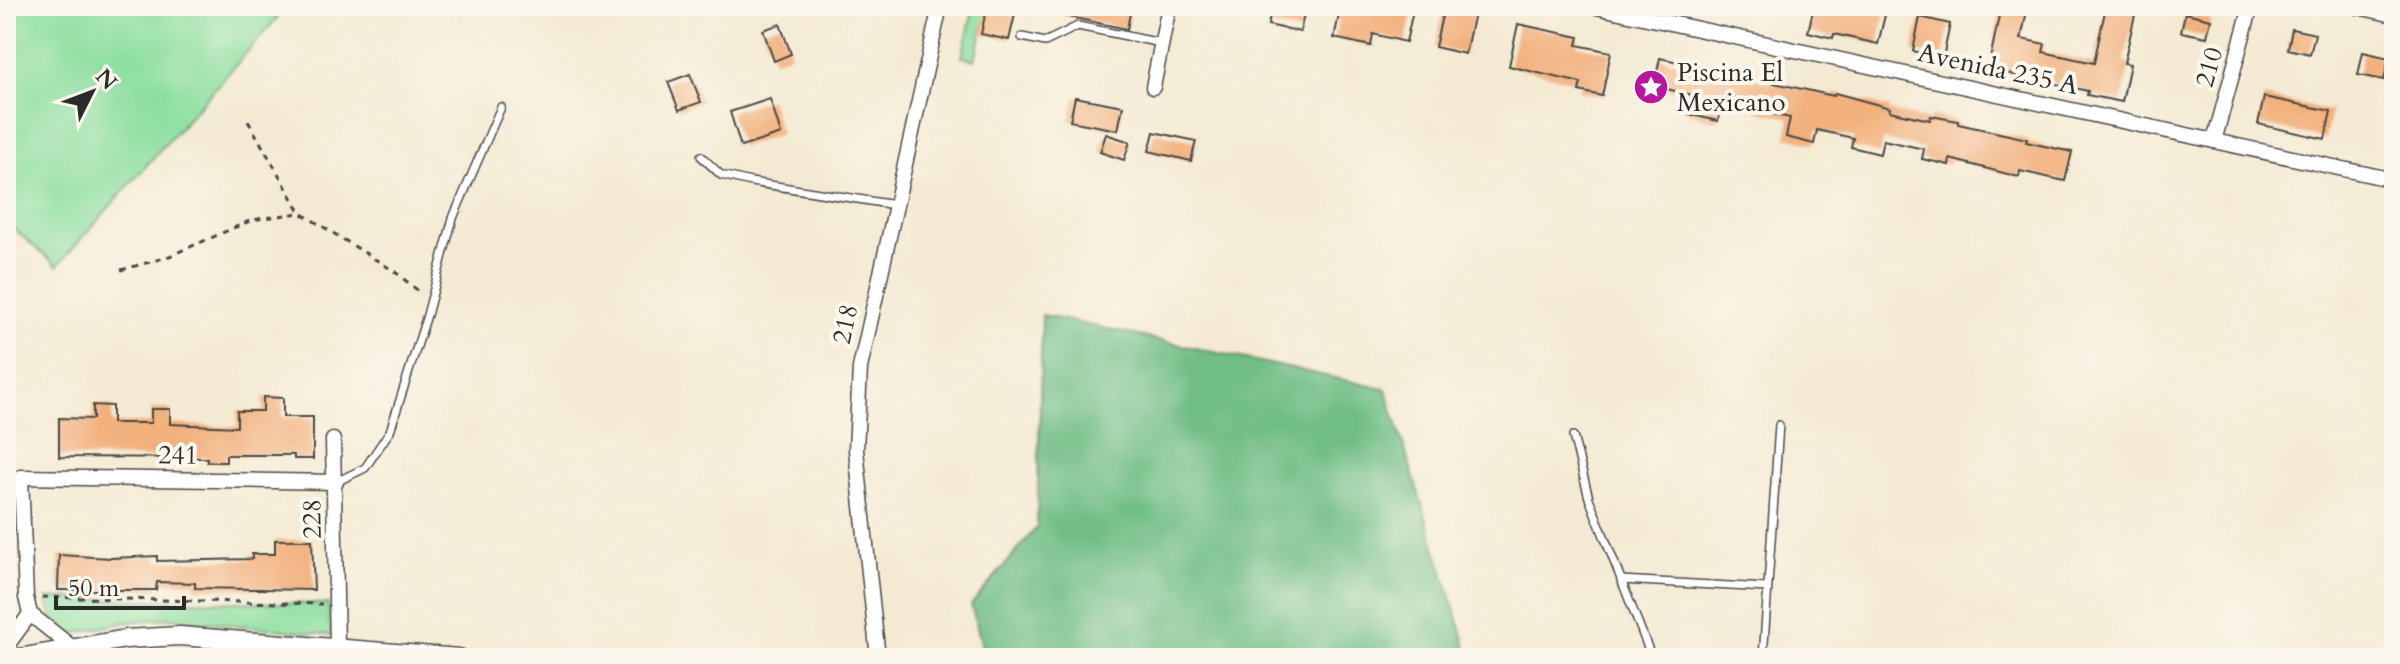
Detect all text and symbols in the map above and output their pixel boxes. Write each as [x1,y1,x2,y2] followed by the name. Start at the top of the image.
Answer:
[1915,35,2082,103] street label: Avenida 235 A
[2187,43,2231,91] street label: 210
[52,52,132,132] north arrow
[1677,55,1785,120] place label: Piscina El Mexicano
[89,62,124,96] text: N
[1632,68,1670,106] place icon: Piscina El Mexicano
[824,301,866,347] street label: 218
[158,437,198,473] street label: 241
[294,499,330,539] street label: 228
[56,560,184,610] scale bar
[68,572,120,605] text: 50 m

